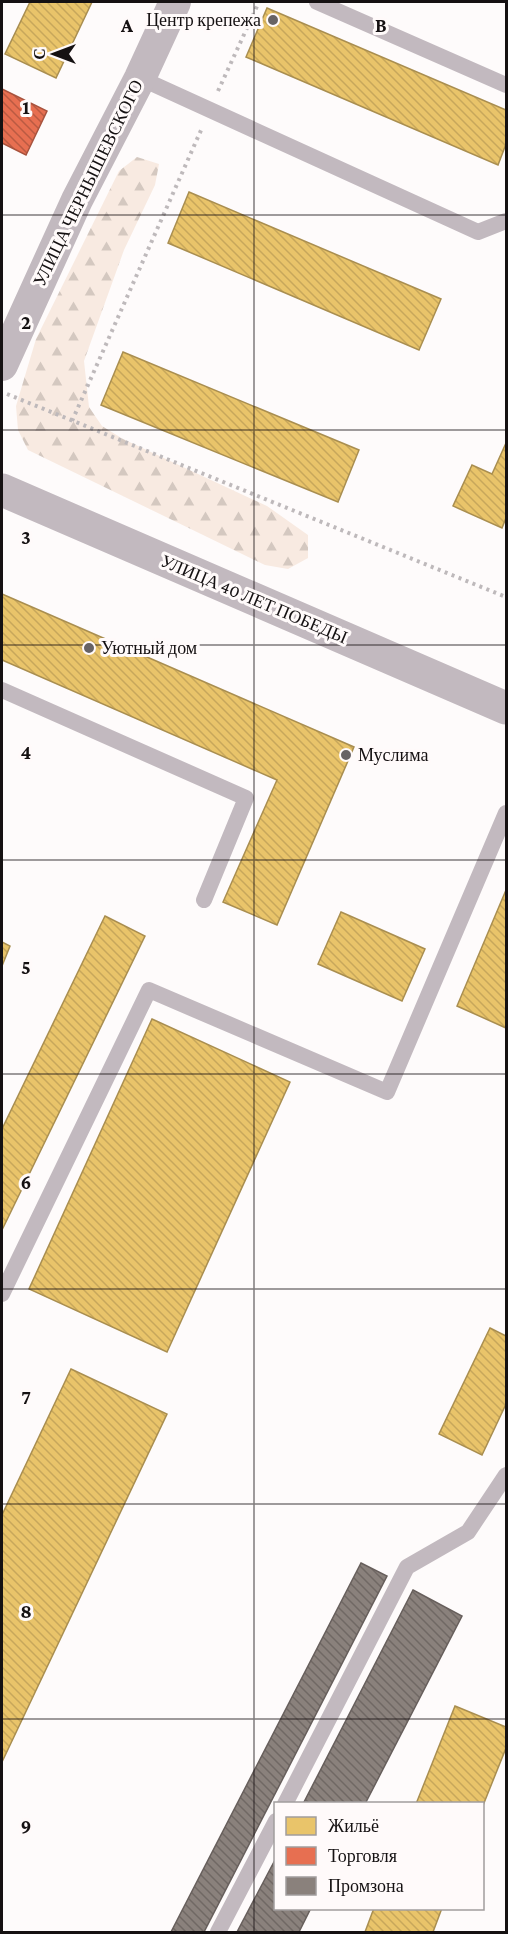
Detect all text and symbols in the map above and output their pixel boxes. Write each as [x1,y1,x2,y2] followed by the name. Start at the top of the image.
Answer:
[146,10,261,30] place label: Центр крепежа
[266,13,280,27] marker: Центр крепежа
[120,14,134,36] text: A
[375,14,387,36] text: B
[24,24,84,84] north arrow
[31,48,48,60] text: С
[29,76,147,290] street label: УЛИЦА ЧЕРНЫШЕВСКОГО
[22,96,30,118] text: 1
[21,311,31,333] text: 2
[21,526,31,548] text: 3
[158,551,351,648] street label: УЛИЦА 40 ЛЕТ ПОБЕДЫ
[101,638,197,658] place label: Уютный дом
[82,641,96,655] marker: Уютный дом
[21,741,32,763] text: 4
[358,745,428,765] place label: Муслима
[339,748,353,762] marker: Муслима
[21,956,31,978] text: 5
[21,1171,31,1193] text: 6
[21,1386,31,1408] text: 7
[20,1600,32,1622] text: 8
[274,1802,484,1910] legend
[21,1815,31,1837] text: 9
[328,1816,379,1836] text: Жильё
[328,1846,397,1866] text: Торговля
[328,1876,404,1896] text: Промзона

